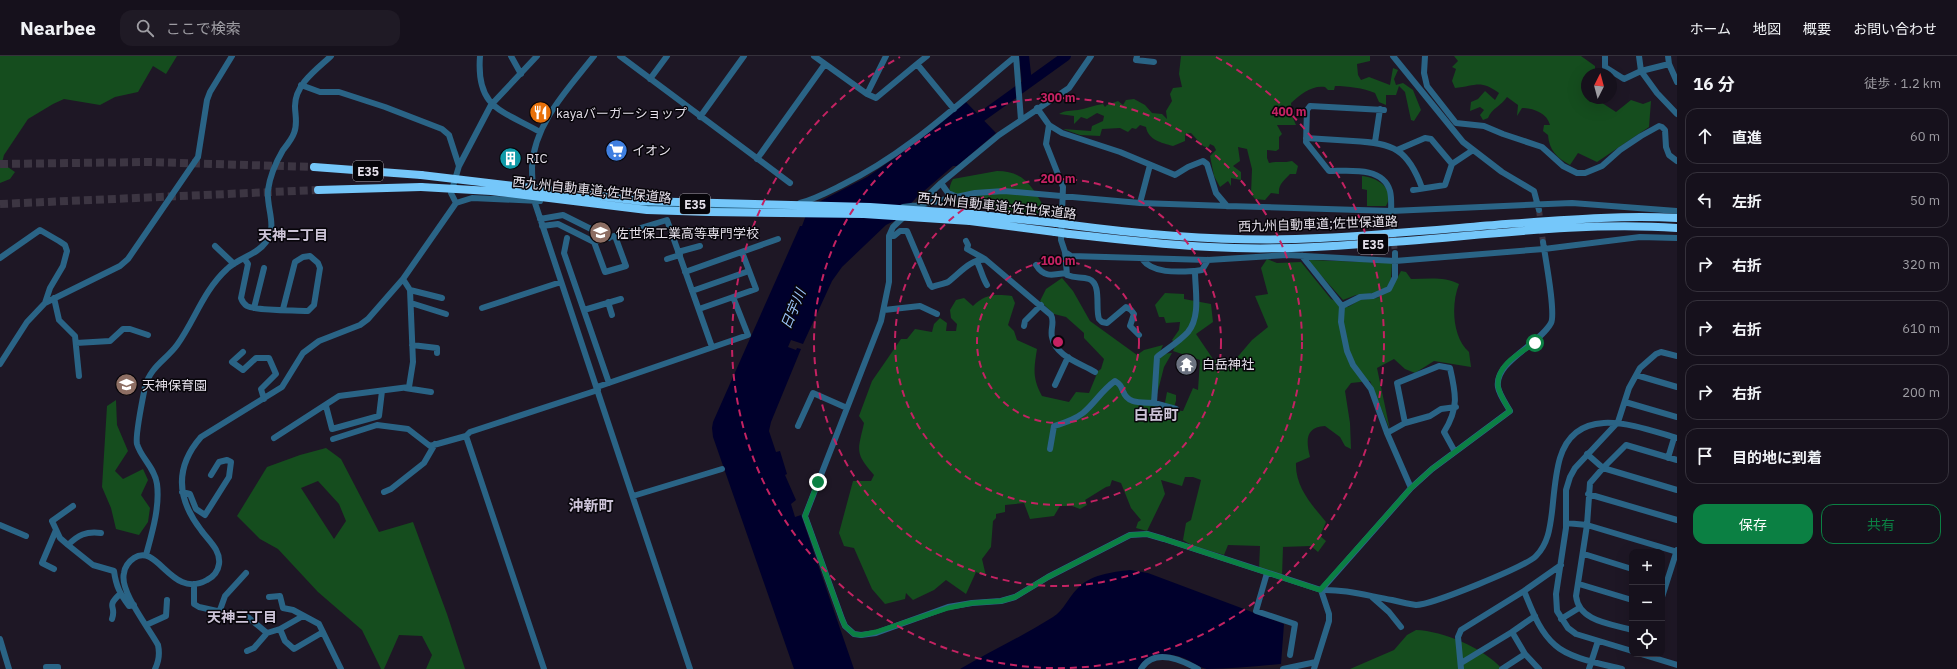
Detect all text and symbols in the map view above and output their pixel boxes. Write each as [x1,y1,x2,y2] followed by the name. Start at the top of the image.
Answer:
[120,10,400,46] search box
[20,16,96,40] text: Nearbee
[134,17,156,39] icon: search
[166,19,241,38] text: ここで検索
[1689,20,1731,38] text: ホーム
[1753,20,1781,38] text: 地図
[1803,20,1831,38] text: 概要
[1853,20,1937,38] text: お問い合わせ
[1581,68,1617,104] north arrow
[1693,73,1734,95] text: 16 分
[1864,75,1941,92] text: 徒歩 · 1.2 km
[1040,90,1076,105] text: 300 m
[528,100,554,126] restaurant icon: kayaバーガーショップ
[1271,104,1307,119] text: 400 m
[556,105,687,122] place label: kayaバーガーショップ
[1694,125,1716,147] icon: ahead
[1732,128,1762,147] text: 直進
[1910,128,1940,145] text: 60 m
[603,137,629,163] supermarket icon: イオン
[632,142,671,159] place label: イオン
[498,145,524,171] building icon: RIC
[526,150,548,167] place label: RIC
[353,161,383,181] road number: E35
[1040,171,1076,186] text: 200 m
[512,173,672,207] street label: 西九州自動車道;佐世保道路
[917,189,1077,223] street label: 西九州自動車道;佐世保道路
[1694,189,1716,211] icon: left
[1732,192,1762,211] text: 左折
[1910,192,1940,209] text: 50 m
[680,194,710,214] road number: E35
[1238,213,1398,235] street label: 西九州自動車道;佐世保道路
[587,220,613,246] school or university icon: 佐世保工業高等専門学校
[616,225,759,242] place label: 佐世保工業高等専門学校
[258,226,328,244] district label: 天神二丁目
[1358,234,1388,254] road number: E35
[1040,253,1076,268] text: 100 m
[1694,253,1716,275] icon: right
[1732,256,1762,275] text: 右折
[1902,256,1940,273] text: 320 m
[777,284,810,332] water label: 日宇川
[1694,317,1716,339] icon: right
[1732,320,1762,339] text: 右折
[1902,320,1940,337] text: 610 m
[1526,334,1544,352] route start
[1051,335,1065,349] centre of rings
[1174,351,1200,377] temple icon: 白岳神社
[1202,356,1254,373] place label: 白岳神社
[113,372,139,398] school or university icon: 天神保育園
[142,377,207,394] place label: 天神保育園
[1694,381,1716,403] icon: right
[1732,384,1762,403] text: 右折
[1902,384,1940,401] text: 200 m
[1133,405,1179,424] district label: 白岳町
[1694,445,1716,467] icon: arrive
[1732,448,1822,467] text: 目的地に到着
[809,473,827,491] route end
[568,496,614,515] district label: 沖新町
[1693,504,1813,544] button: 保存
[1821,504,1941,544] button: 共有
[1629,549,1665,657] map controls
[1629,549,1665,585] button: +
[1629,585,1665,621] button: −
[207,608,277,626] district label: 天神三丁目
[1629,621,1665,657] button: locate

